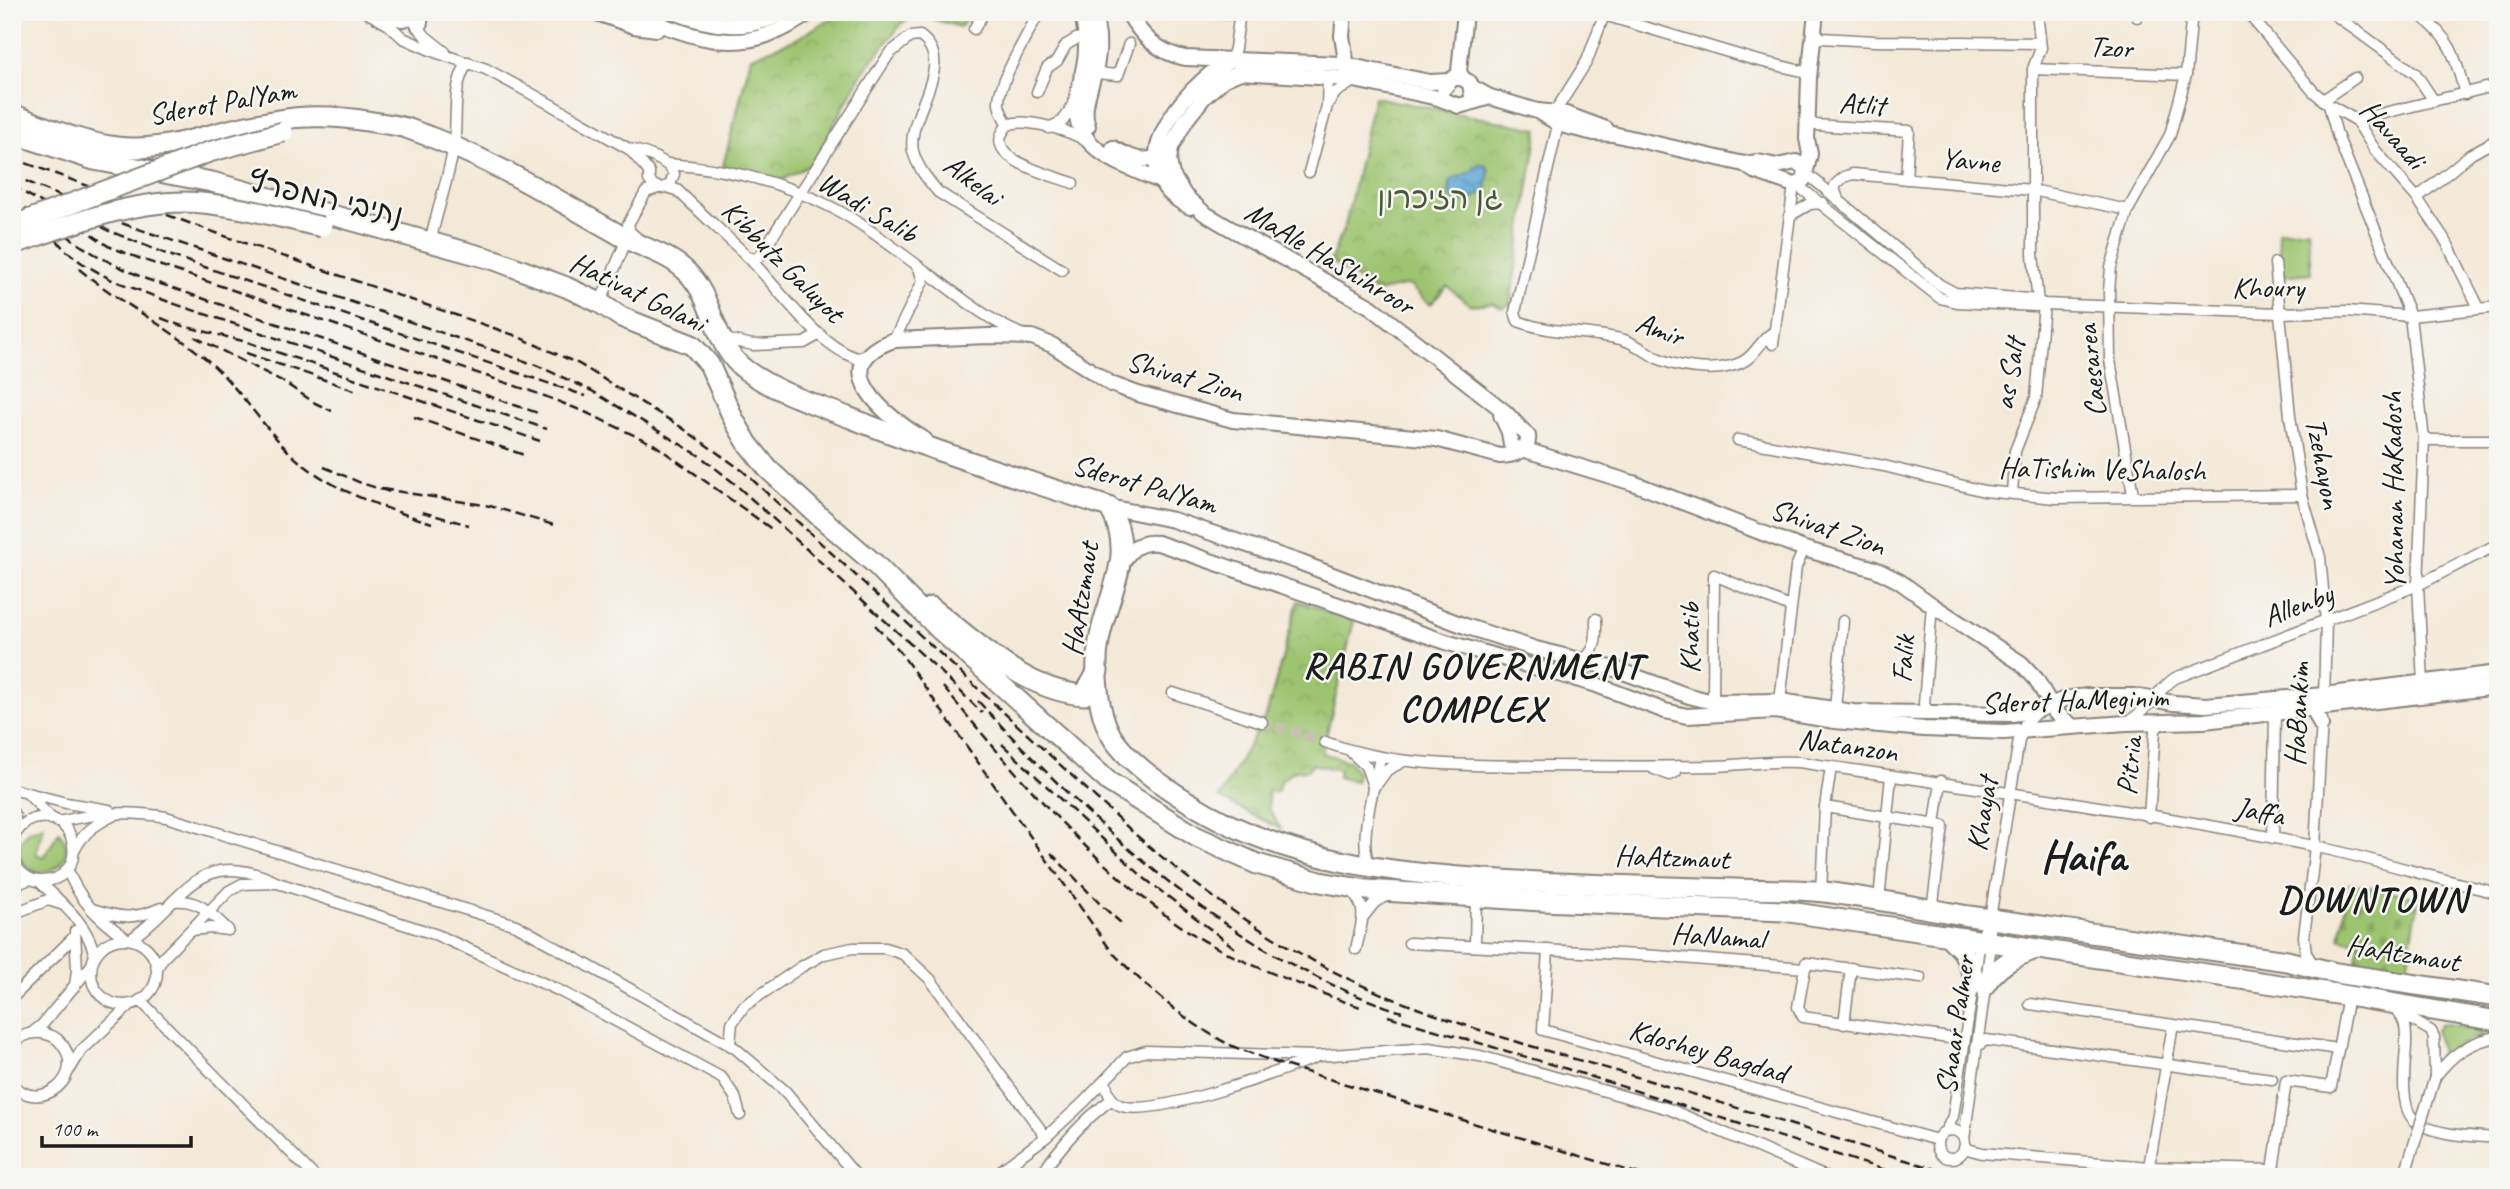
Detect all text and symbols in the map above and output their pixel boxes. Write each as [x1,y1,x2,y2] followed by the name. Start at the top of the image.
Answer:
[2088,27,2136,67] street label: Tzor
[145,70,300,134] street label: Sderot PalYam
[1838,83,1890,125] street label: Atlit
[2352,91,2437,179] street label: Havaadi
[1939,139,2003,182] street label: Yavne
[936,146,1013,216] street label: Alkelai
[245,162,407,234] street label: נתיבי המפרץ
[811,162,927,253] street label: Wadi Salib
[1377,179,1503,217] park label: גן הזיכרון
[714,192,855,333] street label: Kibbutz Galuyot
[1238,193,1424,325] street label: MaAle HaShihroor
[564,243,715,343] street label: Hativat Golani
[2232,268,2307,306] street label: Khoury
[1631,303,1691,356] street label: Amir
[2067,321,2115,419] street label: Caesarea
[1984,331,2035,413] street label: as Salt
[1122,341,1249,411] street label: Shivat Zion
[2372,391,2414,591] street label: Yohanan HaKadosh
[2297,414,2352,513] street label: Tzehayon
[1068,445,1223,523] street label: Sderot PalYam
[1998,448,2208,490] street label: HaTishim VeShalosh
[1765,490,1892,565] street label: Shivat Zion
[1052,537,1108,658] street label: HaAtzmaut
[2258,574,2340,636] street label: Allenby
[1670,601,1708,673] street label: Khatib
[1882,632,1924,684] street label: Falik
[1303,642,1649,732] district label: RABIN GOVERNMENT COMPLEX
[2275,660,2319,767] street label: HaBankim
[1981,678,2170,722] street label: Sderot HaMeginim
[1796,719,1902,771] street label: Natanzon
[2107,732,2151,797] street label: Pitria
[1957,770,2007,854] street label: Khayat
[2230,787,2290,835] street label: Jaffa
[2040,829,2129,884] district label: Haifa
[1614,836,1733,878] street label: HaAtzmaut
[2278,875,2472,922] district label: DOWNTOWN
[1670,914,1771,959] street label: HaNamal
[2344,925,2465,981] street label: HaAtzmaut
[1926,951,1984,1097] street label: Shaar Palmer
[1625,1010,1795,1093] street label: Kdoshey Bagdad
[42,1105,191,1149] scale bar
[52,1116,99,1142] text: 100 m

